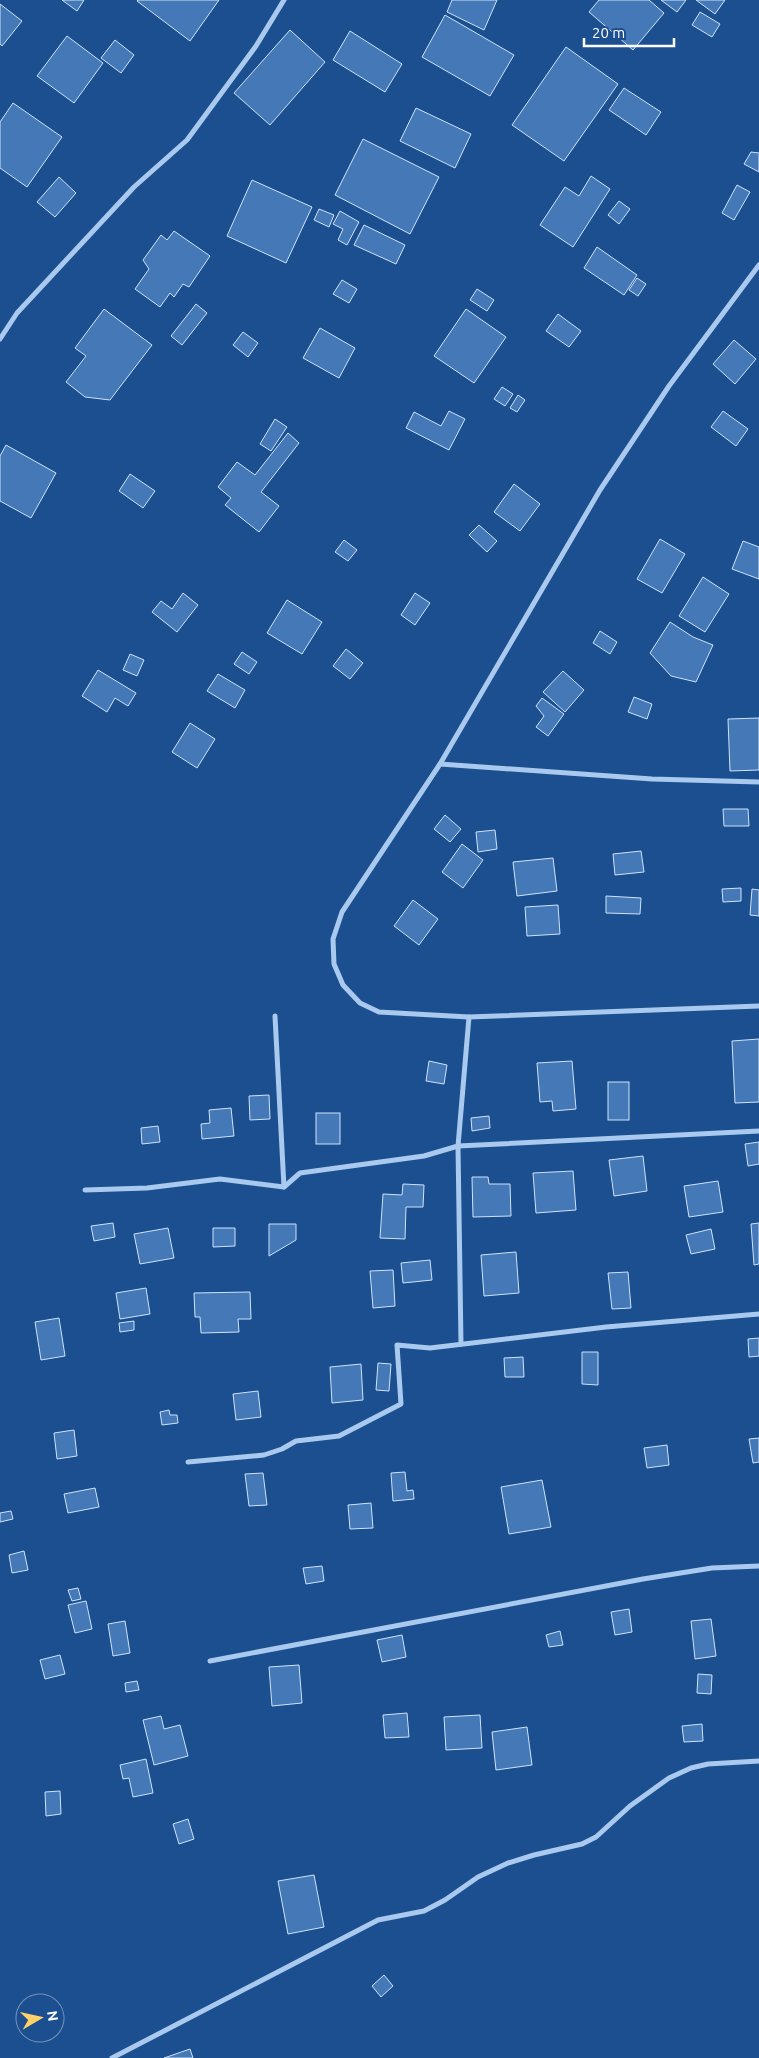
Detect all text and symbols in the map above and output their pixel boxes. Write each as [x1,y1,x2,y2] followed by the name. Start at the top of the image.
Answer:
[584,15,674,47] scale bar
[592,24,625,41] text: 20 m
[15,1993,65,2043] north arrow
[44,2010,62,2022] text: N

